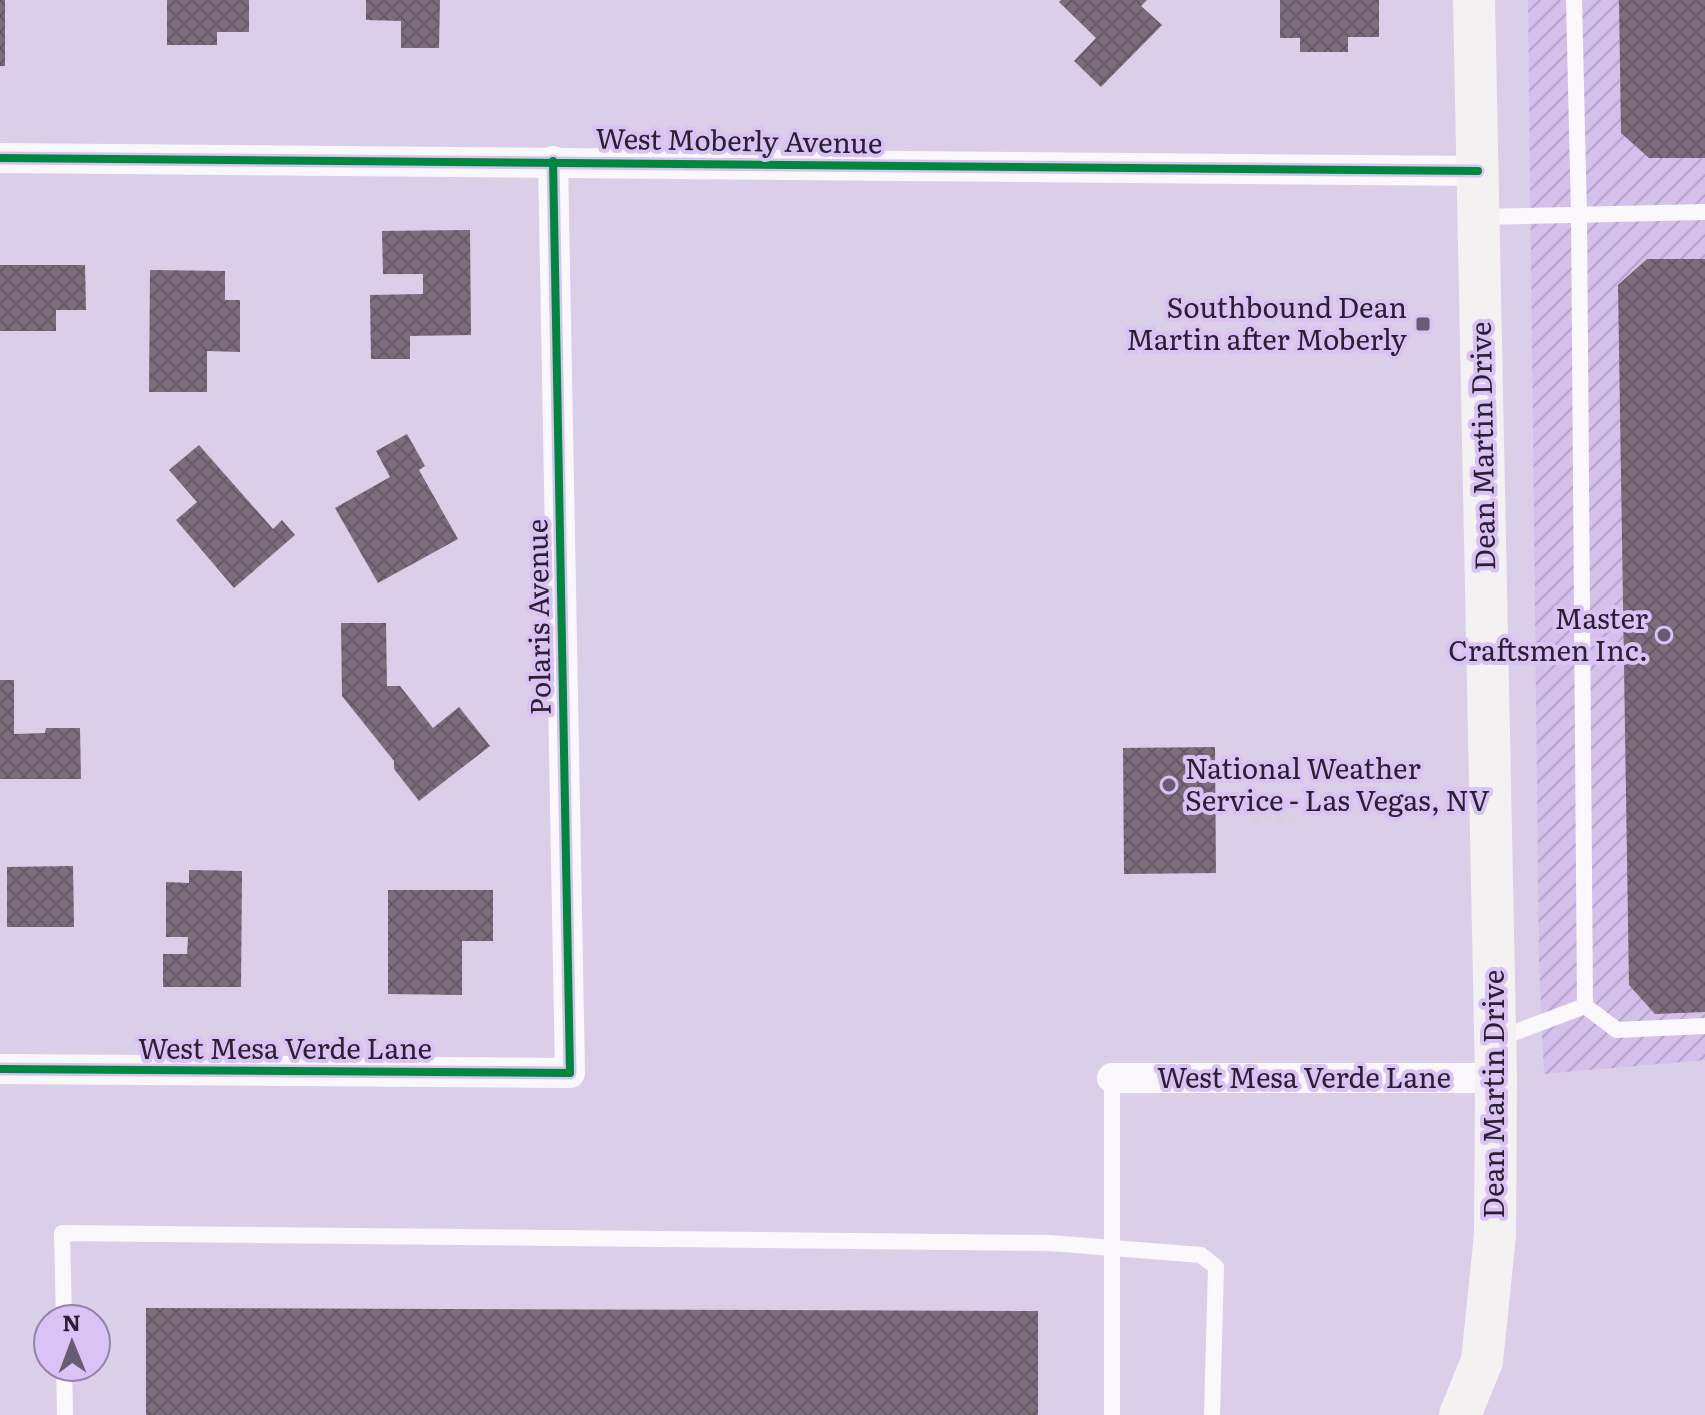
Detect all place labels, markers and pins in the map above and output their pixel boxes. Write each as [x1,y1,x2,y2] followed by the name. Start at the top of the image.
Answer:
[1126,285,1408,359] place label: Southbound Dean Martin after Moberly
[1414,315,1432,333] marker: Southbound Dean Martin after Moberly
[1448,596,1649,670] place label: Master Craftsmen Inc.
[1655,626,1673,644] marker: Master Craftsmen Inc.
[1185,746,1490,820] place label: National Weather Service - Las Vegas, NV
[1160,776,1178,794] marker: National Weather Service - Las Vegas, NV

